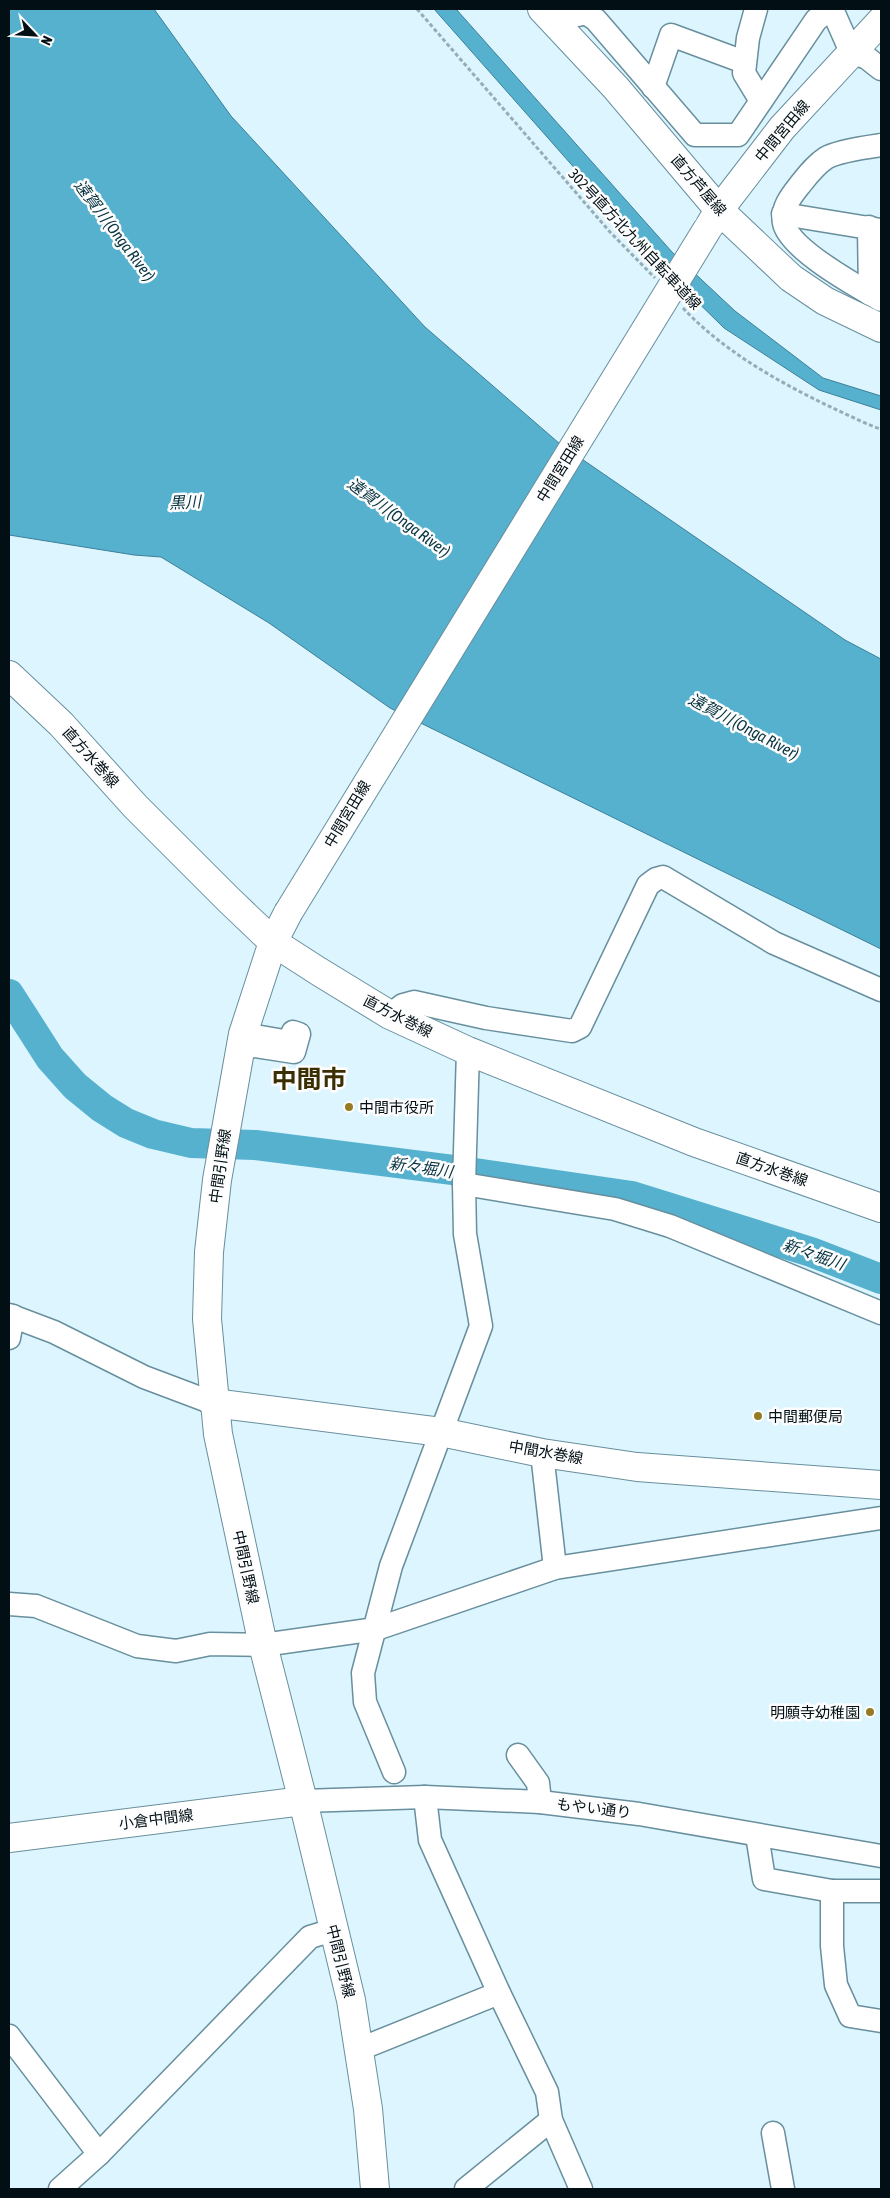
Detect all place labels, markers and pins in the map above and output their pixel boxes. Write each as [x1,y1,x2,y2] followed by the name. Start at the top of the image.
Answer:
[359,1099,434,1116] place label: 中間市役所
[343,1101,355,1113] marker: 中間市役所
[768,1408,843,1425] place label: 中間郵便局
[752,1410,764,1422] marker: 中間郵便局
[770,1704,860,1721] place label: 明願寺幼稚園
[864,1706,876,1718] marker: 明願寺幼稚園

